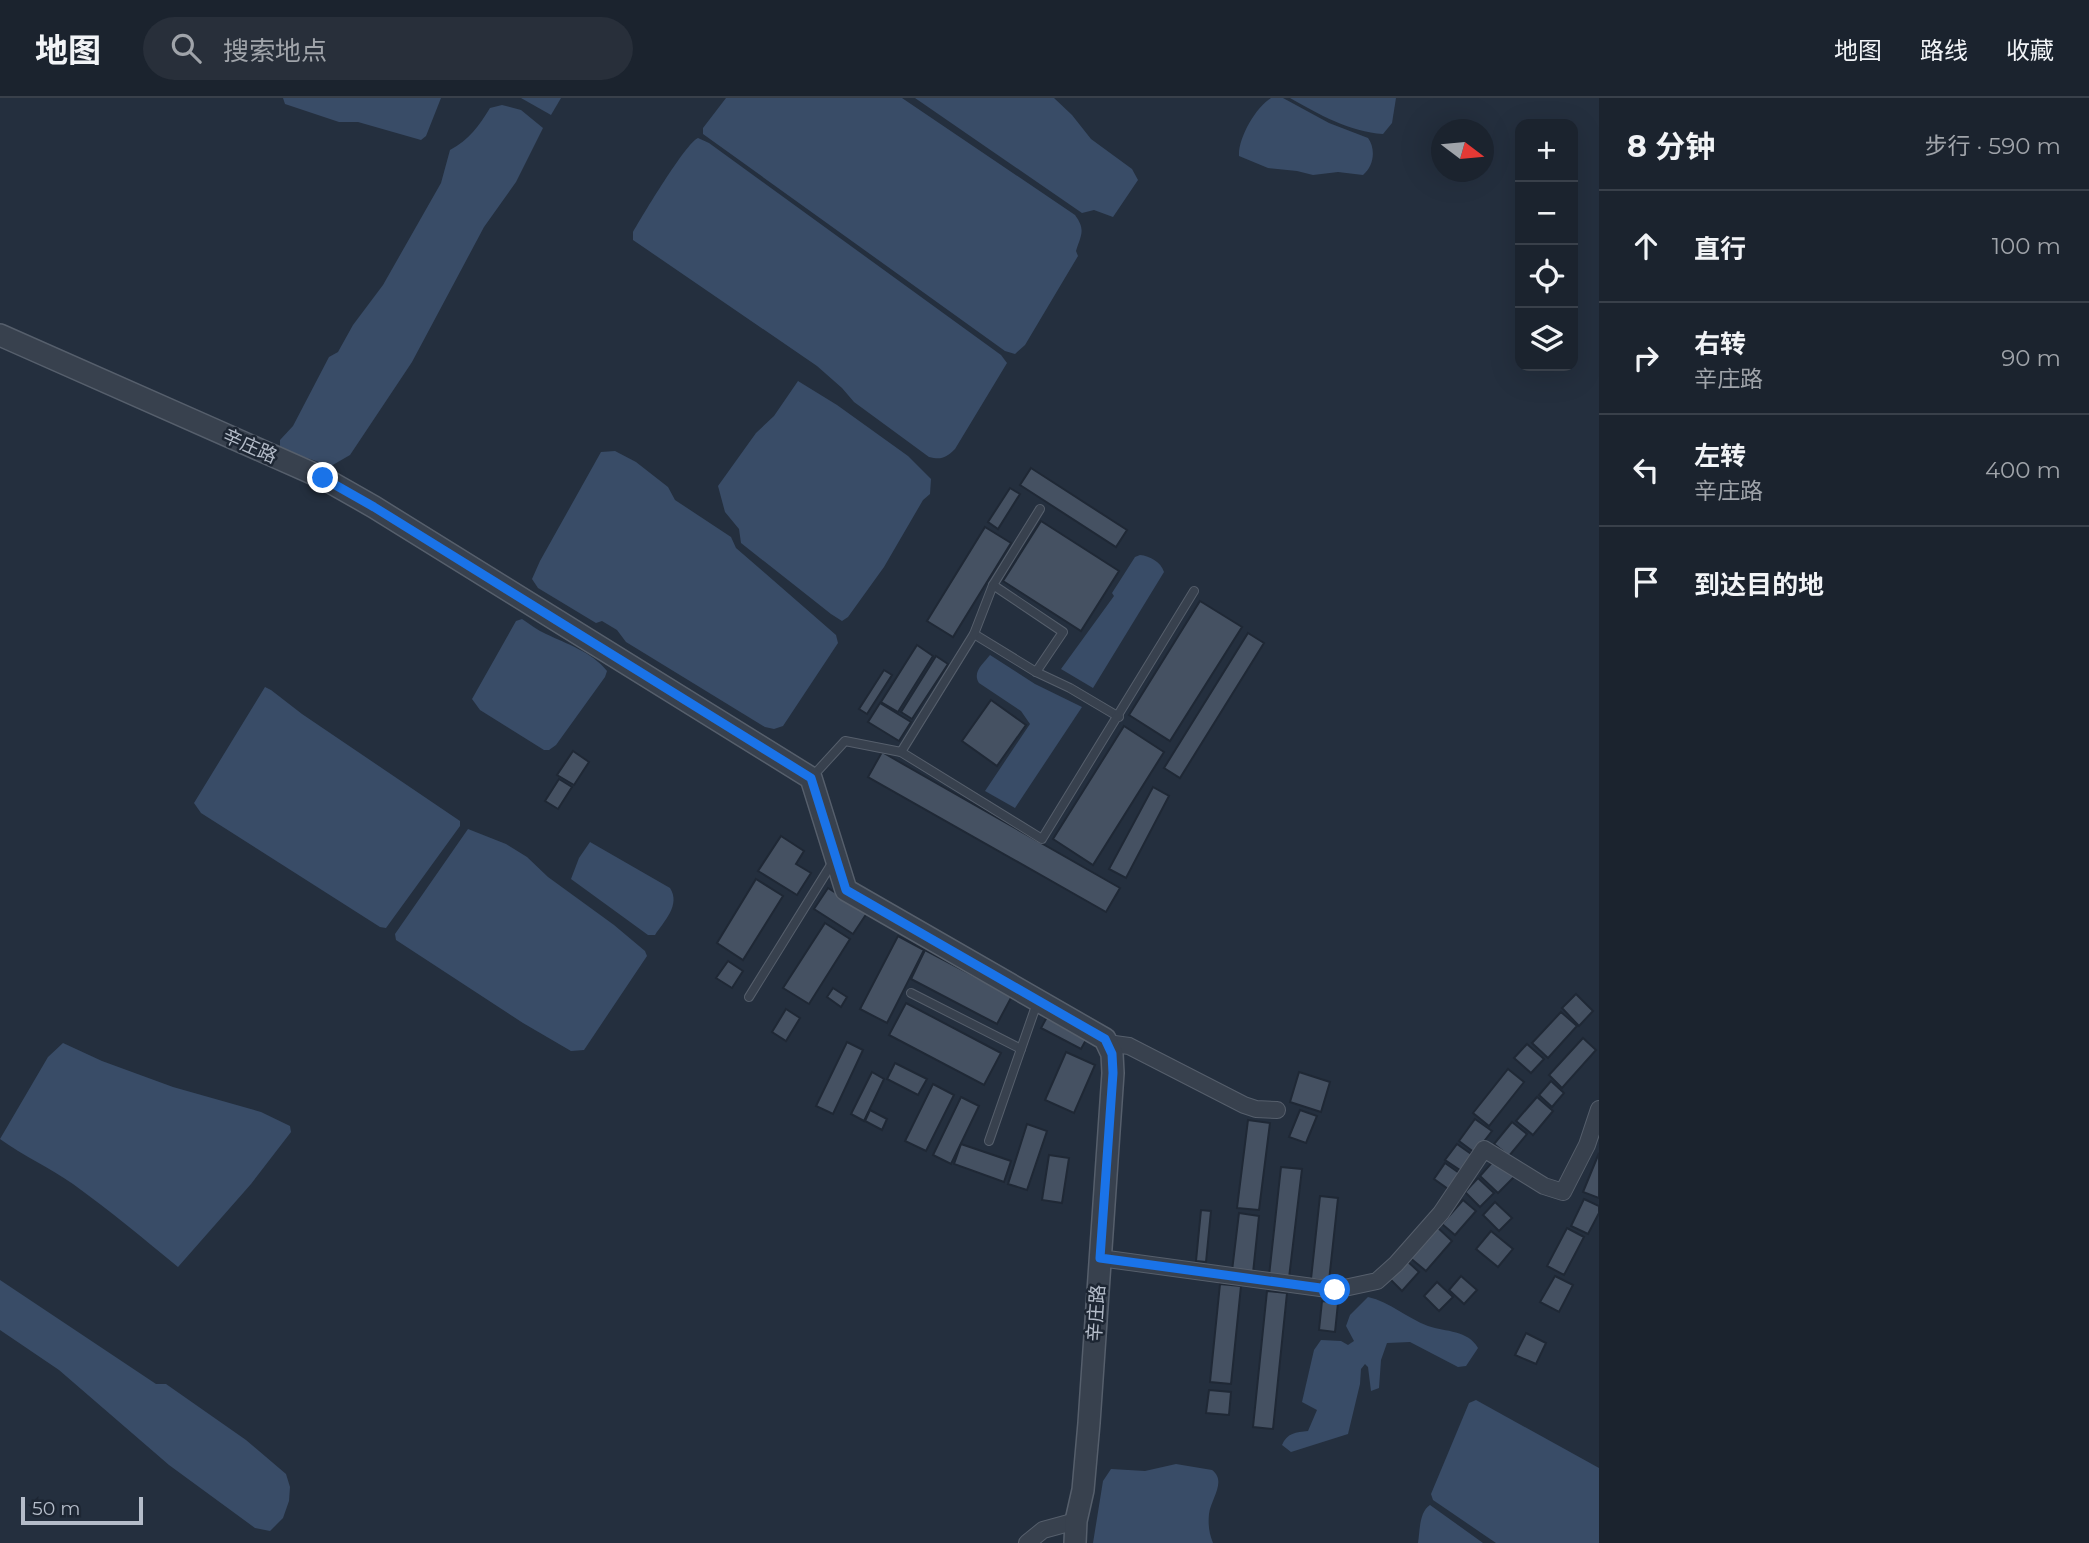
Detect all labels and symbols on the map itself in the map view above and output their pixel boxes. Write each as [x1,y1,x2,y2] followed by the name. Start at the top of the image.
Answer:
[1431,119,1494,182] north arrow
[219,424,281,468] street label: 辛庄路
[307,462,338,493] route end
[1319,1274,1350,1305] route start
[1083,1284,1109,1342] street label: 辛庄路
[21,1494,144,1526] scale bar

